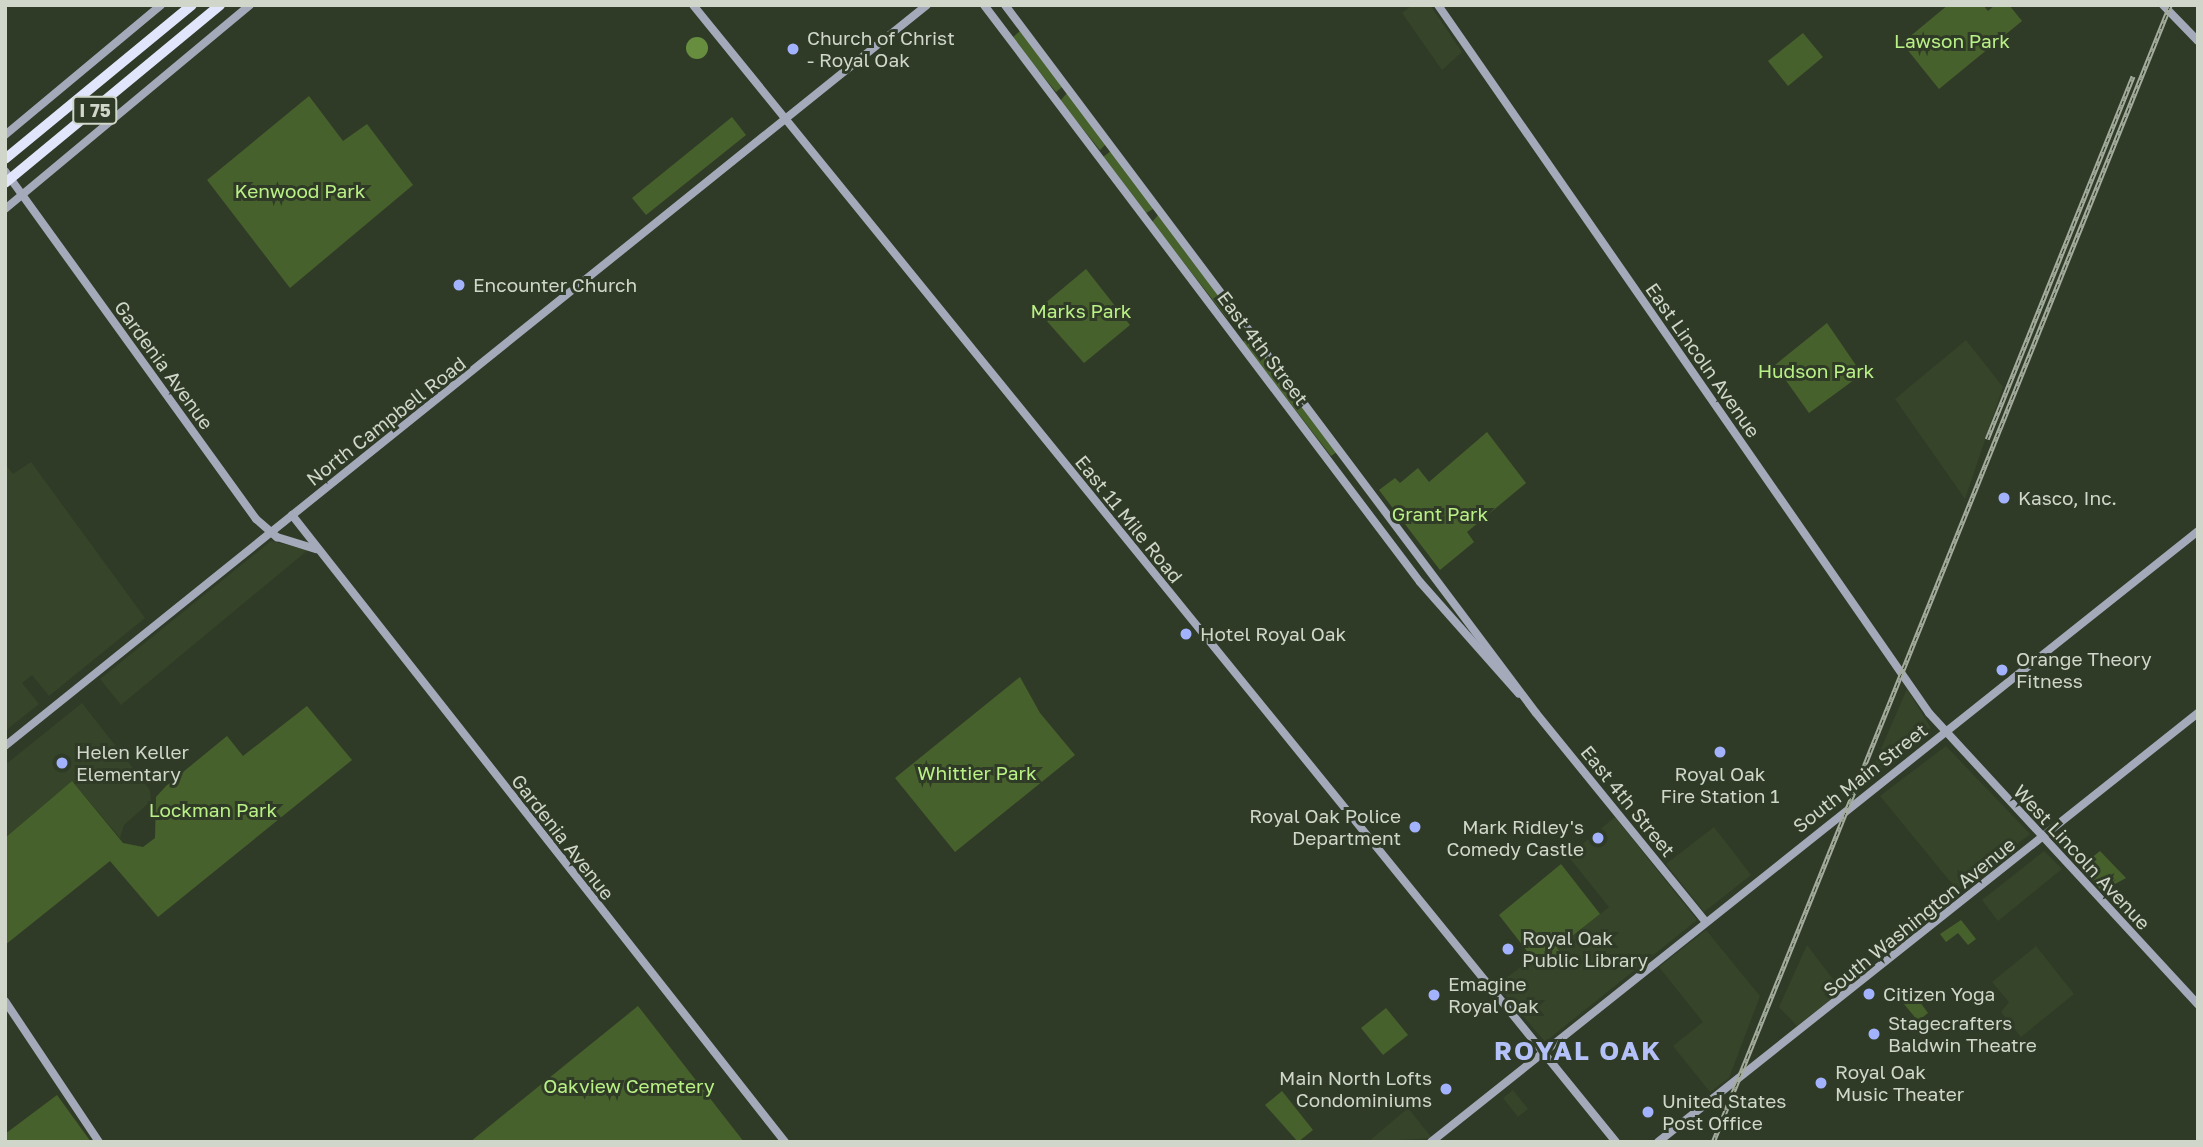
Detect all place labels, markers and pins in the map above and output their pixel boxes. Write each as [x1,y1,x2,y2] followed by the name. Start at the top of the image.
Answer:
[807,27,955,71] place label: Church of Christ - Royal Oak
[785,41,801,57] marker: Church of Christ - Royal Oak
[473,274,637,296] place label: Encounter Church
[451,277,467,293] marker: Encounter Church
[2018,487,2117,509] place label: Kasco, Inc.
[1996,490,2012,506] marker: Kasco, Inc.
[1200,623,1346,645] place label: Hotel Royal Oak
[1178,626,1194,642] marker: Hotel Royal Oak
[2016,648,2152,692] place label: Orange Theory Fitness
[1994,662,2010,678] marker: Orange Theory Fitness
[76,741,189,785] place label: Helen Keller Elementary
[1712,744,1728,760] marker: Royal Oak Fire Station 1
[54,755,70,771] marker: Helen Keller Elementary
[1660,763,1780,807] place label: Royal Oak Fire Station 1
[1249,805,1401,849] place label: Royal Oak Police Department
[1447,816,1584,860] place label: Mark Ridley's Comedy Castle
[1407,819,1423,835] marker: Royal Oak Police Department
[1590,830,1606,846] marker: Mark Ridley's Comedy Castle
[1522,927,1648,971] place label: Royal Oak Public Library
[1500,941,1516,957] marker: Royal Oak Public Library
[1448,973,1539,1017] place label: Emagine Royal Oak
[1883,983,1995,1005] place label: Citizen Yoga
[1861,986,1877,1002] marker: Citizen Yoga
[1426,987,1442,1003] marker: Emagine Royal Oak
[1888,1012,2037,1056] place label: Stagecrafters Baldwin Theatre
[1866,1026,1882,1042] marker: Stagecrafters Baldwin Theatre
[1835,1061,1964,1105] place label: Royal Oak Music Theater
[1279,1067,1432,1111] place label: Main North Lofts Condominiums
[1813,1075,1829,1091] marker: Royal Oak Music Theater
[1438,1081,1454,1097] marker: Main North Lofts Condominiums
[1662,1090,1786,1134] place label: United States Post Office
[1640,1104,1656,1120] marker: United States Post Office

